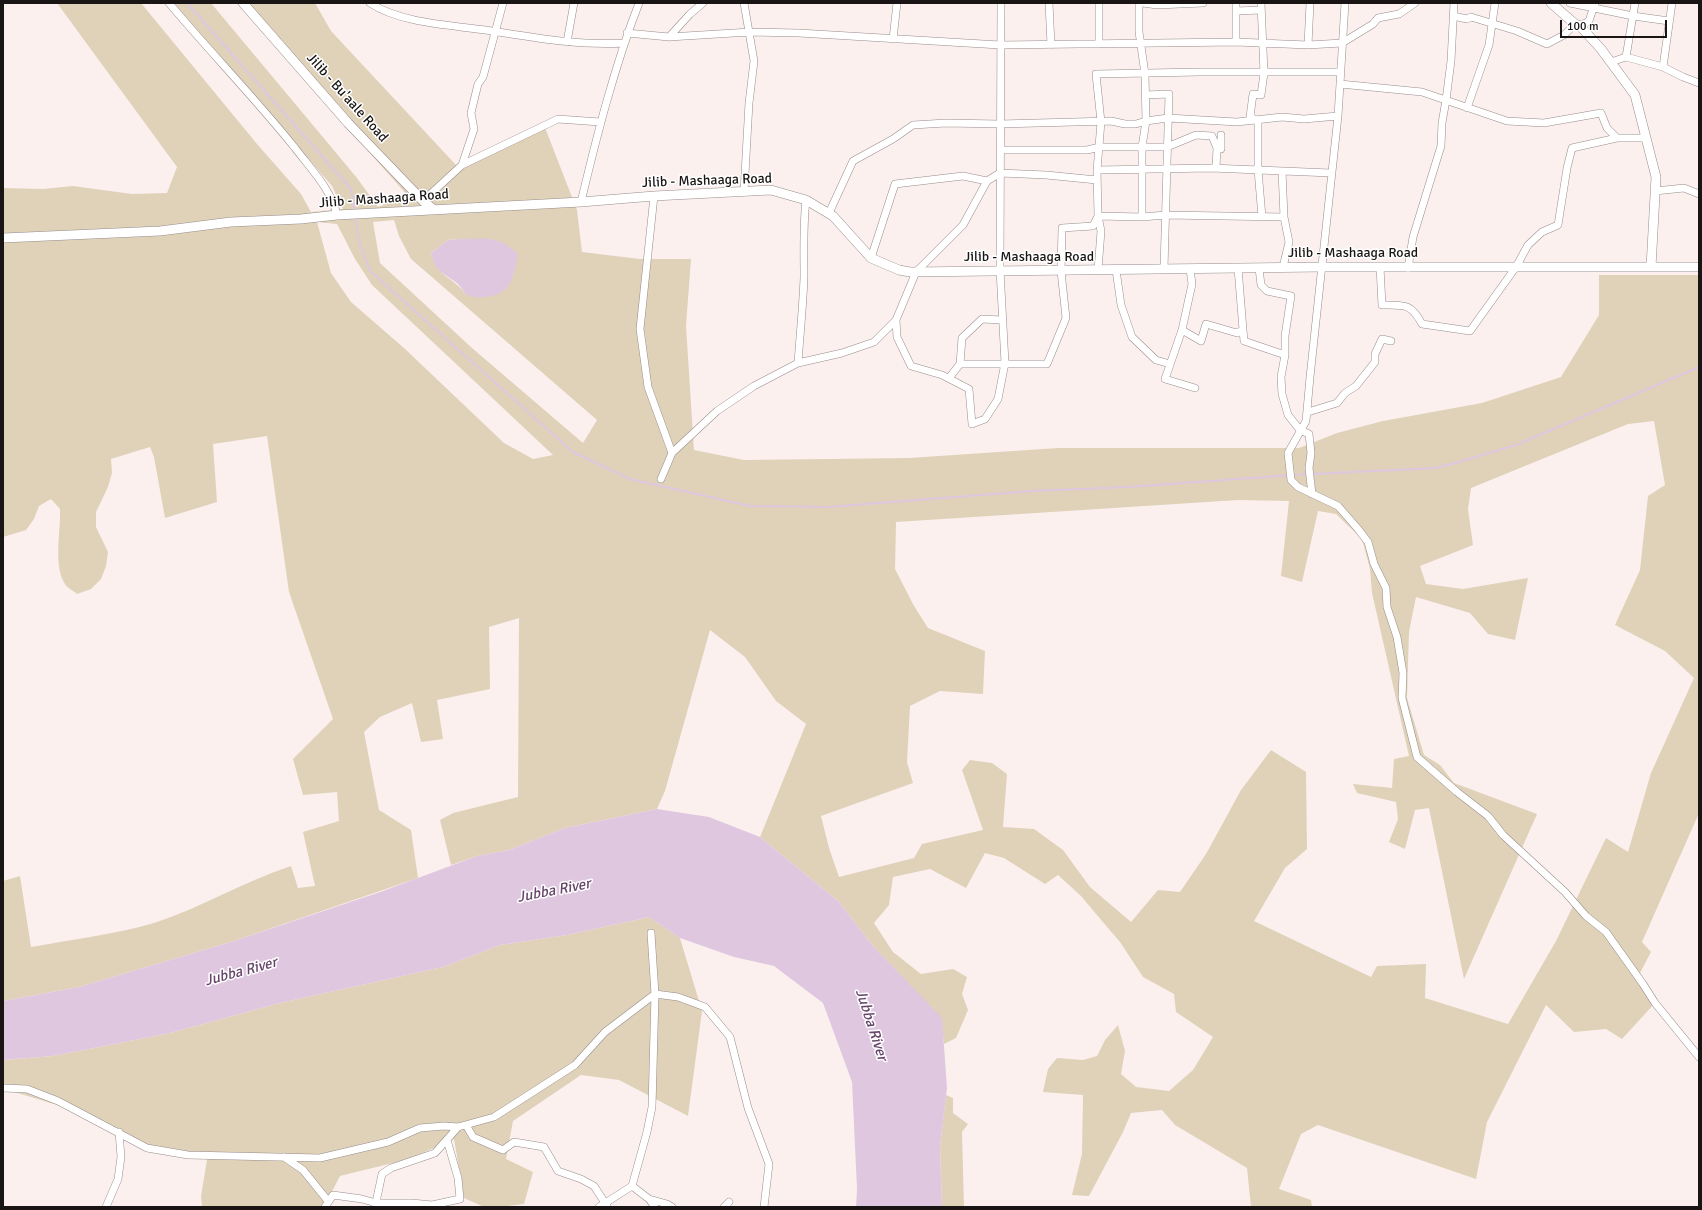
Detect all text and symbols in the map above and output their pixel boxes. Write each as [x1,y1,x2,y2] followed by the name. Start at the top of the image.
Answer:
[1562,12,1669,38] scale bar
[1567,19,1599,34] text: 100 m
[303,50,391,146] street label: Jilib - Bu'aale Road
[642,170,772,192] street label: Jilib - Mashaaga Road
[318,186,450,212] street label: Jilib - Mashaaga Road
[1288,245,1418,261] street label: Jilib - Mashaaga Road
[964,249,1094,265] street label: Jilib - Mashaaga Road
[516,875,592,907] water label: Jubba River
[203,954,279,990] water label: Jubba River
[851,987,891,1063] water label: Jubba River

